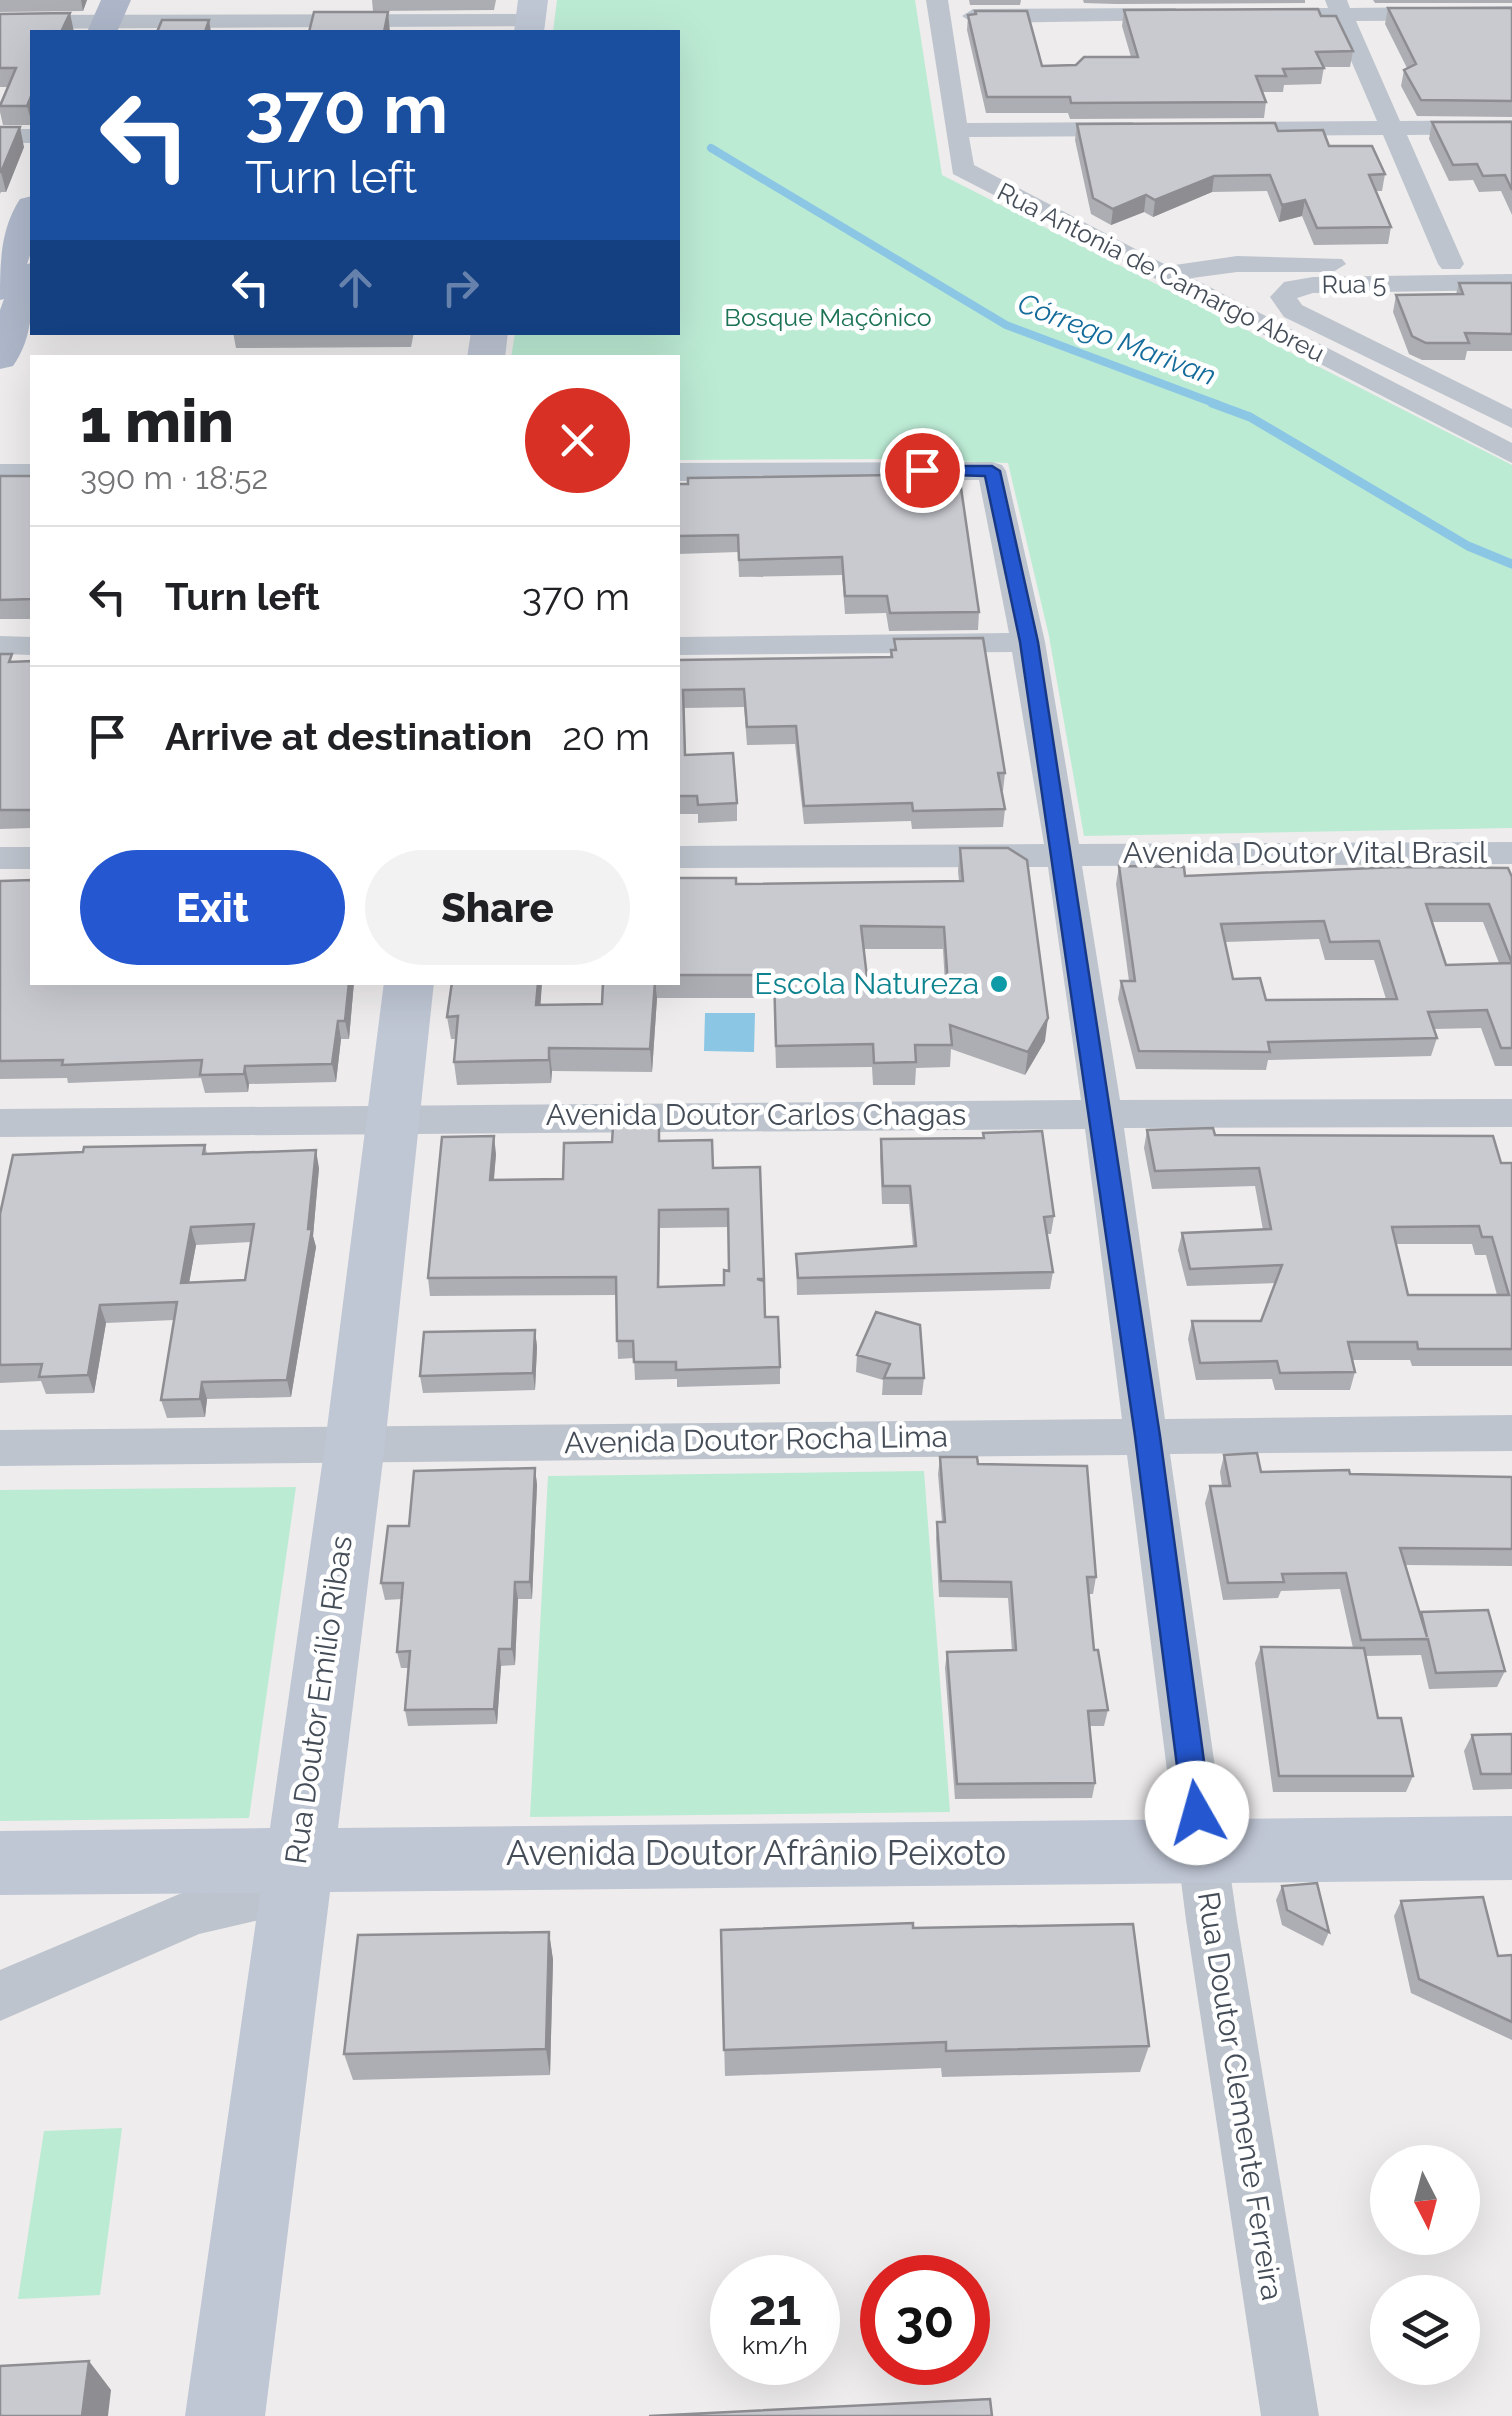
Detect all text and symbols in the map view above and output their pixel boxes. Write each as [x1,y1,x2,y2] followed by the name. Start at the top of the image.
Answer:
[245,67,448,149] text: 370 m
[80,70,210,200] icon: left
[245,151,417,204] text: Turn left
[992,176,1330,368] street label: Rua Antonia de Camargo Abreu
[223,260,278,315] icon: left
[328,260,383,315] icon: ahead
[433,260,488,315] icon: right
[1321,268,1387,300] street label: Rua 5
[1013,287,1220,392] water label: Córrego Marivan
[724,302,932,332] park label: Bosque Maçônico
[80,386,234,456] text: 1 min
[525,388,630,493] button: close
[880,428,965,513] pin
[895,443,950,498] icon: arrive
[80,459,268,496] text: 390 m · 18:52
[80,569,135,624] icon: left
[165,574,320,619] text: Turn left
[522,574,630,619] text: 370 m
[80,709,135,764] icon: arrive
[165,714,532,759] text: Arrive at destination
[562,714,650,759] text: 20 m
[1123,835,1488,870] street label: Avenida Doutor Vital Brasil
[80,850,345,965] button: Exit
[365,850,630,965] button: Share
[754,966,979,1001] place label: Escola Natureza
[988,973,1010,995] marker: Escola Natureza
[546,1097,966,1132] street label: Avenida Doutor Carlos Chagas
[564,1419,948,1460] street label: Avenida Doutor Rocha Lima
[278,1534,359,1866] street label: Rua Doutor Emílio Ribas
[1145,1761,1249,1865] position arrow
[506,1832,1006,1873] street label: Avenida Doutor Afrânio Peixoto
[1191,1889,1290,2303] street label: Rua Doutor Clemente Ferreira
[1370,2145,1480,2255] north arrow
[1370,2145,1480,2385] map controls
[860,2255,990,2385] speed limit sign: 30
[1370,2275,1480,2385] button: layers
[749,2278,801,2337] text: 21
[742,2330,808,2360] text: km/h

